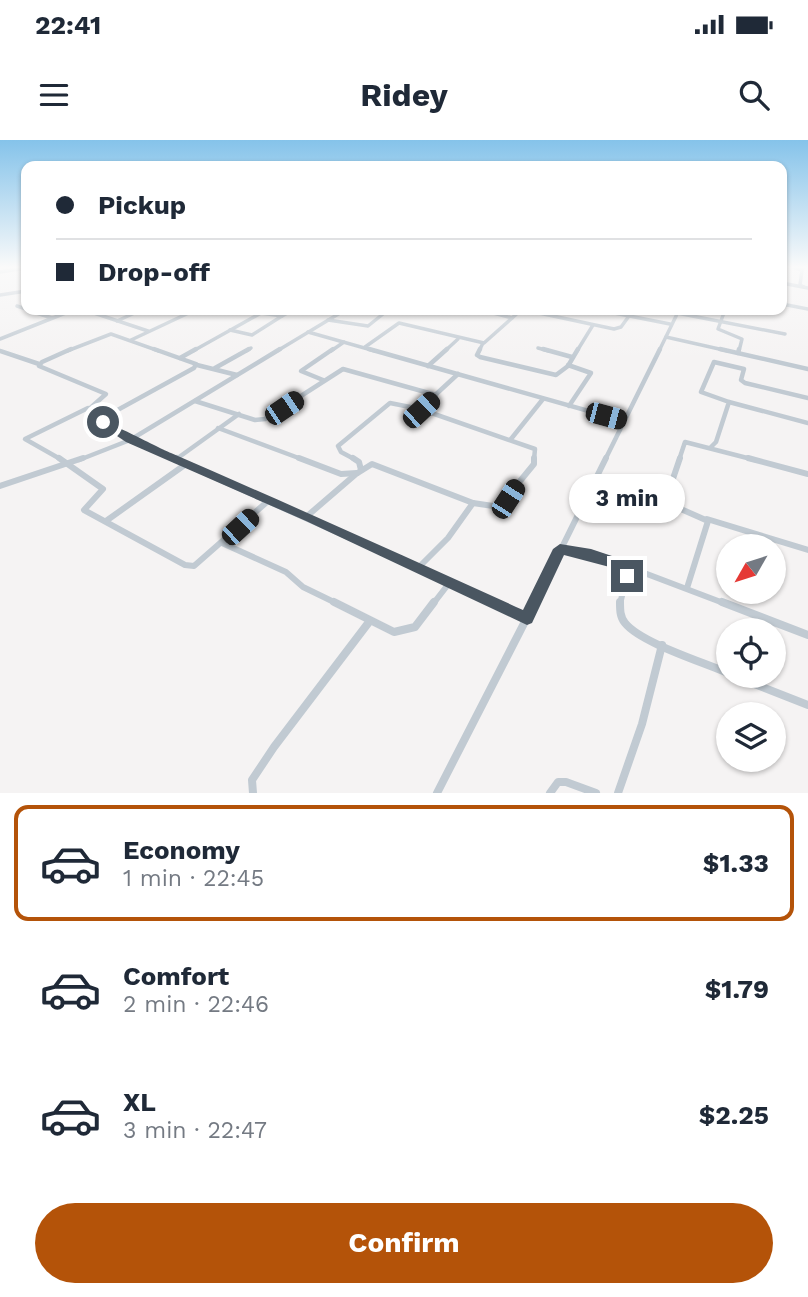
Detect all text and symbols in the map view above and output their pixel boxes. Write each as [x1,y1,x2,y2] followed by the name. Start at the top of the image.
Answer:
[35,10,101,40] text: 22:41
[35,76,73,114] icon: menu
[360,76,448,114] text: Ridey
[735,76,773,114] icon: search
[98,190,186,220] text: Pickup
[98,257,210,287] text: Drop-off
[261,388,308,428] car
[399,388,444,432] car
[583,400,630,432] car
[87,406,119,438] route start
[569,474,685,524] callout: 3 min
[488,476,529,522] car
[596,485,658,512] text: 3 min
[218,505,263,549] car
[716,534,786,604] north arrow
[716,534,786,772] map controls
[611,560,643,592] route end
[716,618,786,688] button: locate
[716,702,786,772] button: layers
[39,832,102,895] icon: car
[123,835,240,865] text: Economy
[703,848,769,878] text: $1.33
[123,865,264,892] text: 1 min · 22:45
[39,958,102,1021] icon: car
[123,961,229,991] text: Comfort
[705,974,769,1004] text: $1.79
[123,991,269,1018] text: 2 min · 22:46
[39,1084,102,1147] icon: car
[123,1087,156,1117] text: XL
[699,1100,769,1130] text: $2.25
[123,1117,267,1144] text: 3 min · 22:47
[35,1203,773,1283] button: Confirm

